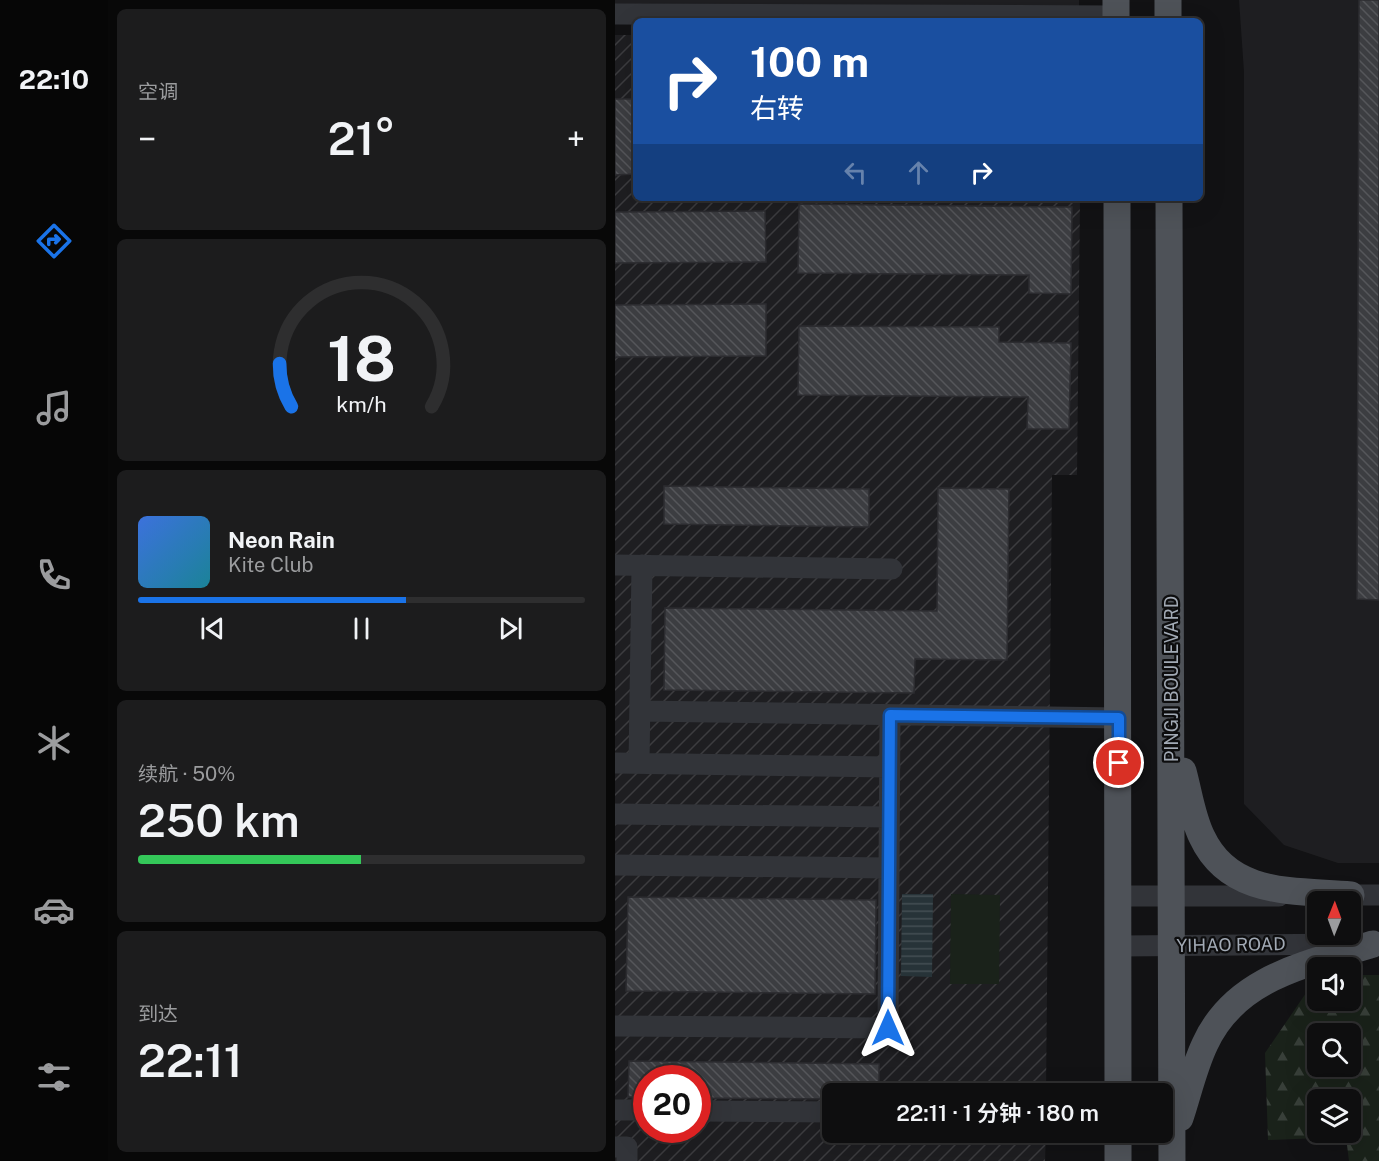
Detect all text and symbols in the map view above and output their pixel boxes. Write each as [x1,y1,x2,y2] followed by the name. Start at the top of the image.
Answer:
[750,37,869,86] text: 100 m
[651,42,729,120] icon: right
[19,63,89,95] text: 22:10
[138,80,178,104] text: 空调
[750,92,804,124] text: 右转
[328,112,395,165] text: 21°
[138,120,156,158] text: −
[567,120,585,158] text: +
[839,156,872,189] icon: left
[902,156,935,189] icon: ahead
[965,156,998,189] icon: right
[33,220,75,262] icon: directions
[327,322,396,395] text: 18
[33,387,75,429] icon: music
[336,393,387,418] text: km/h
[228,527,335,553] text: Neon Rain
[228,553,313,577] text: Kite Club
[33,554,75,596] icon: phone
[1161,596,1182,762] street label: PINGJI BOULEVARD
[196,612,229,645] icon: previous
[345,612,378,645] icon: pause
[494,612,527,645] icon: next
[33,722,75,764] icon: climate
[1093,737,1144,788] pin
[1102,746,1135,779] icon: arrive
[138,762,235,786] text: 续航 · 50%
[138,794,300,847] text: 250 km
[33,889,75,931] icon: car
[1307,891,1361,945] north arrow
[1307,891,1361,1143] map controls
[1176,933,1286,956] street label: YIHAO ROAD
[1307,957,1361,1011] button: sound
[856,996,920,1060] position arrow
[138,1002,178,1026] text: 到达
[1307,1023,1361,1077] button: search
[138,1034,242,1087] text: 22:11
[33,1056,75,1098] icon: filters
[633,1065,711,1143] speed limit sign: 20
[1307,1089,1361,1143] button: layers
[896,1100,1099,1126] text: 22:11 · 1 分钟 · 180 m

